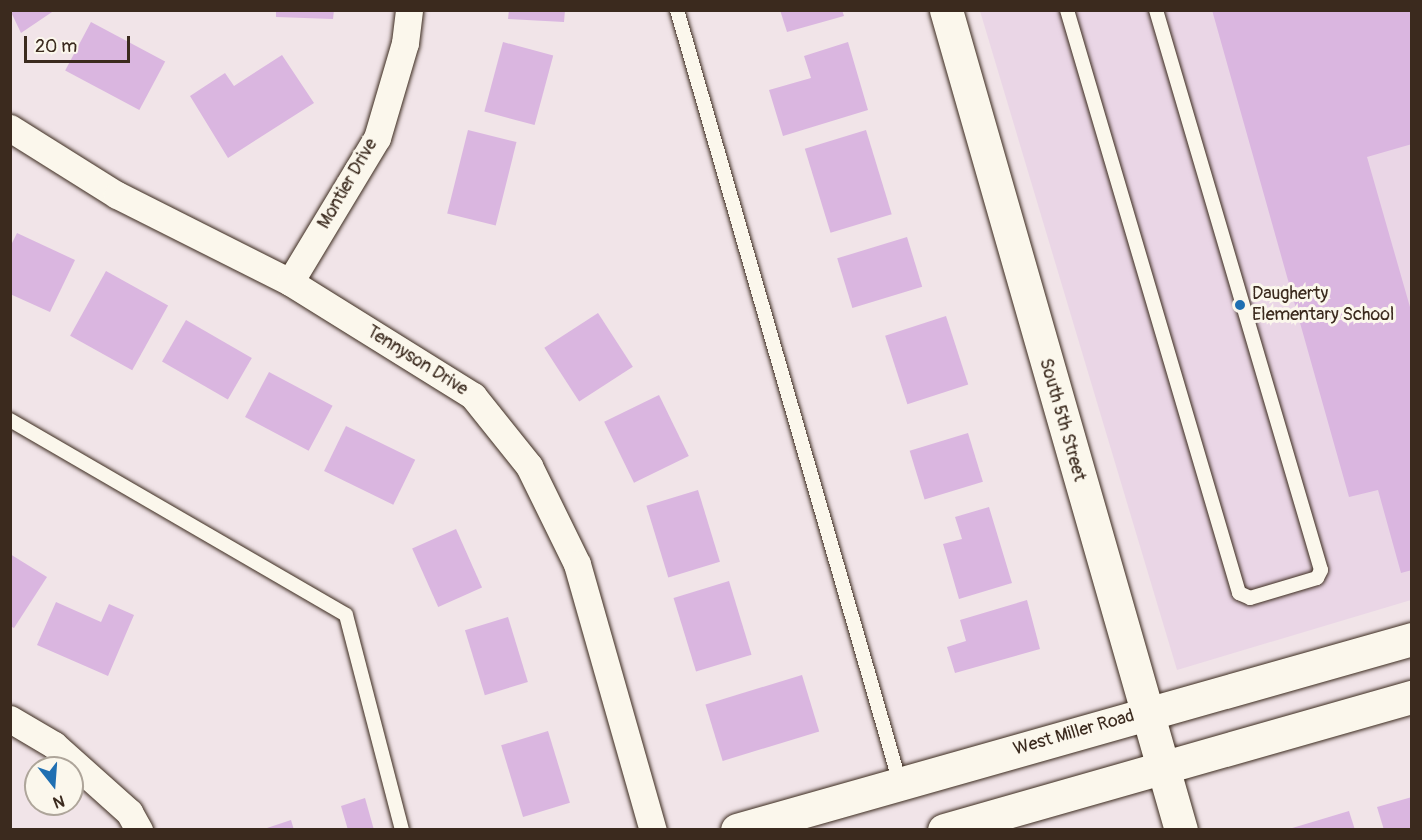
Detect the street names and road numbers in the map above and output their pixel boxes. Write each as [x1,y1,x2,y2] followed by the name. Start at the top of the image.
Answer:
[314,135,382,233] street label: Montier Drive
[362,321,472,401] street label: Tennyson Drive
[1034,356,1090,484] street label: South 5th Street
[1011,705,1137,761] street label: West Miller Road

